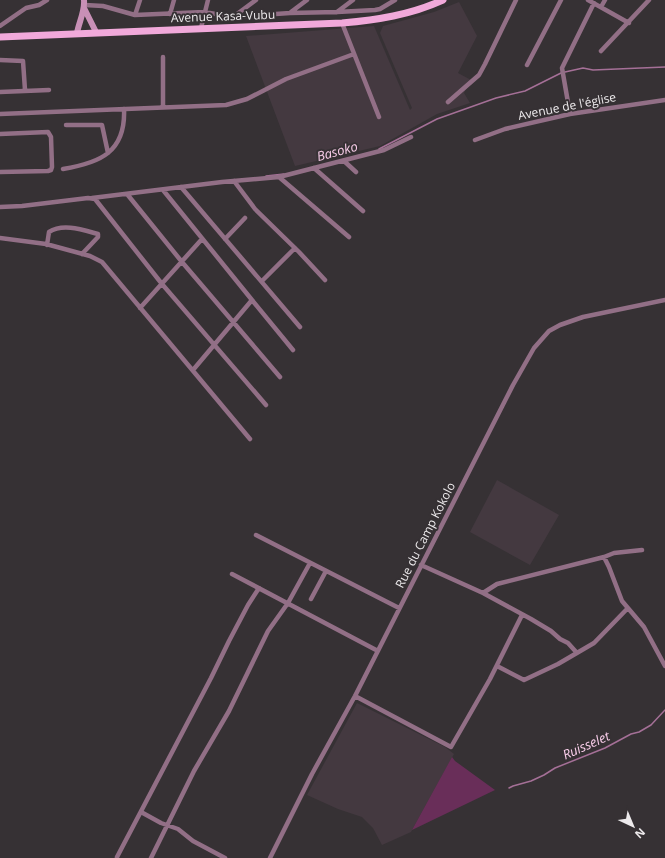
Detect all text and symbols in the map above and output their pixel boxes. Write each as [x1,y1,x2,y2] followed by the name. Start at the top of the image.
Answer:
[171,6,275,26] street label: Avenue Kasa-Vubu
[517,88,618,124] street label: Avenue de l'église
[315,137,359,165] water label: Basoko
[391,479,459,591] street label: Rue du Camp Kokolo
[560,726,613,763] water label: Ruisselet
[613,806,653,846] north arrow
[632,825,649,842] text: N

